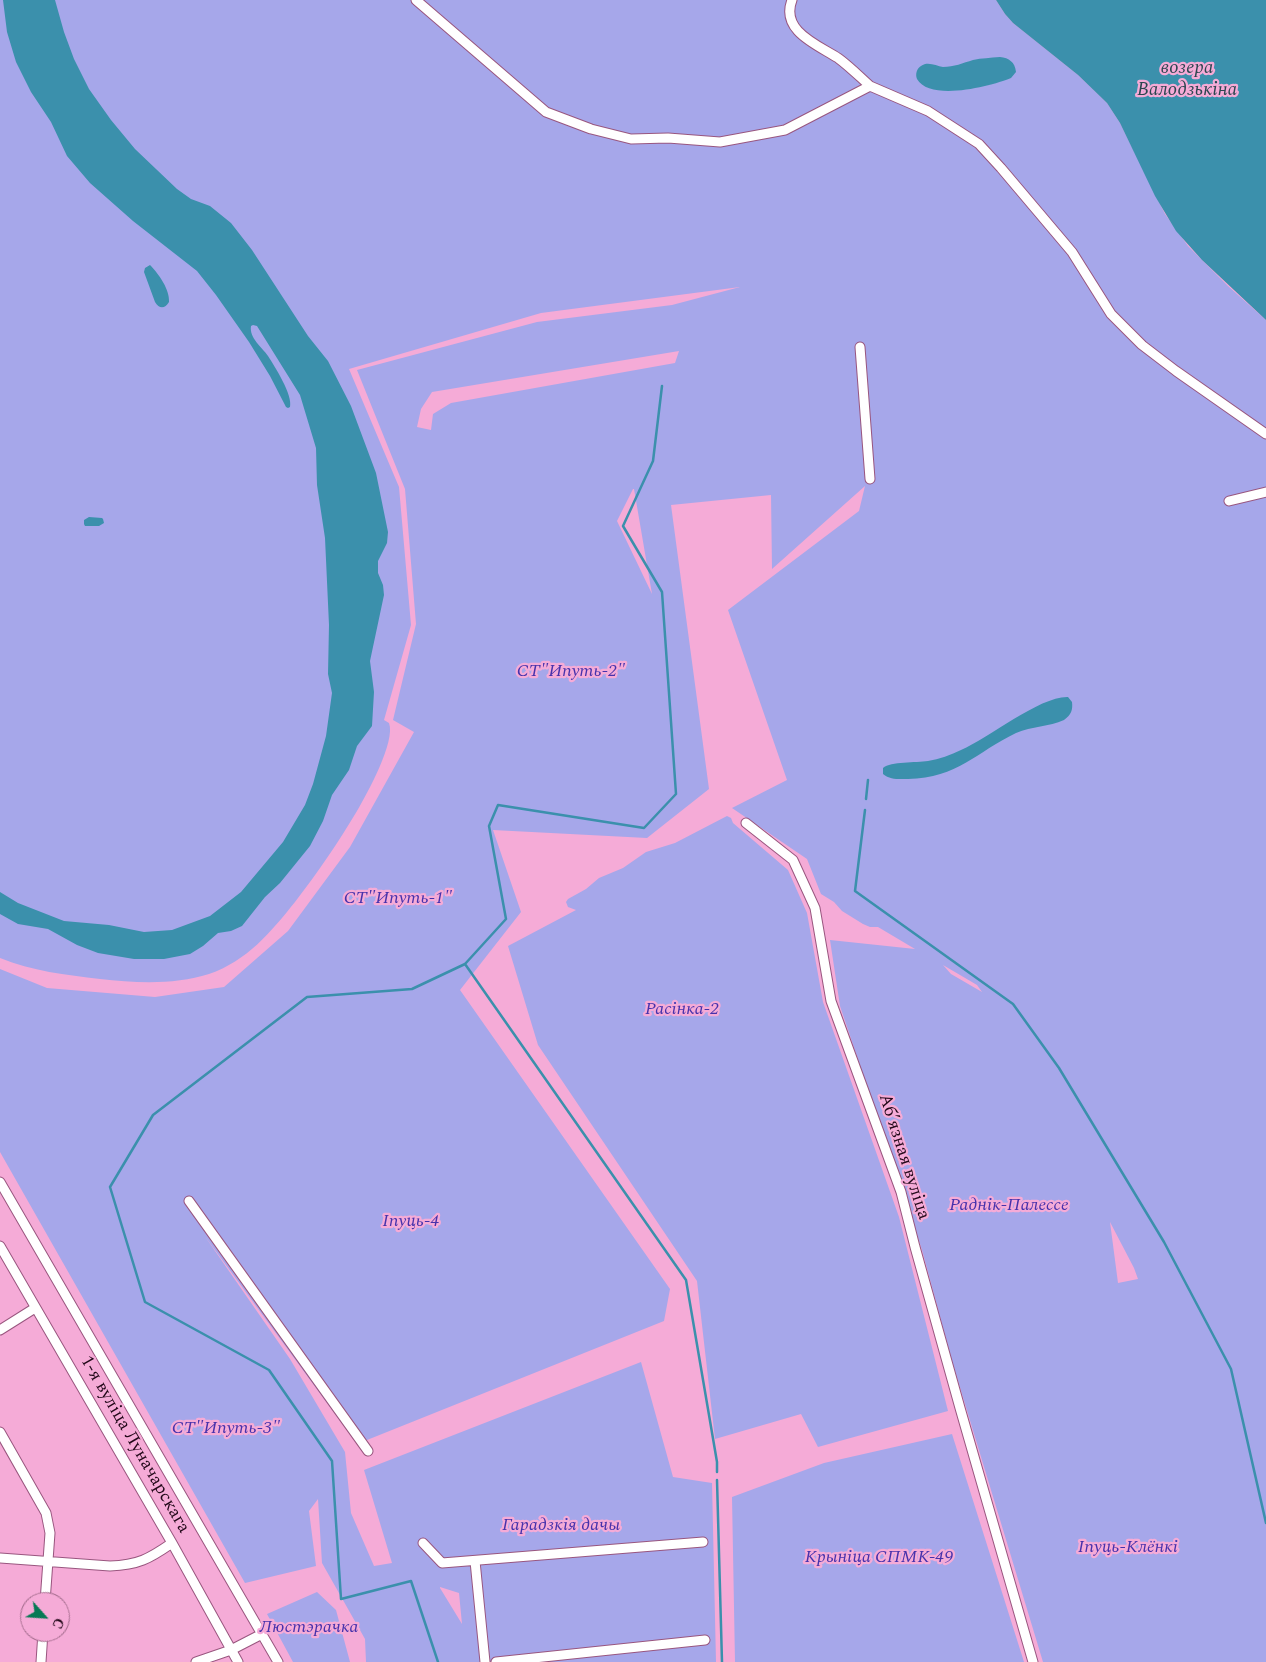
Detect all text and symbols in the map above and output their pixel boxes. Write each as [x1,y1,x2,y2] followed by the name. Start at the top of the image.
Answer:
[1137,58,1237,102] water label: возера Валодзькіна
[517,661,625,683] park label: СТ"Ипуть-2"
[344,888,452,910] park label: СТ"Ипуть-1"
[645,999,719,1021] park label: Расінка-2
[872,1091,934,1223] street label: Абʼязная вуліца
[949,1195,1069,1217] park label: Раднік-Палессе
[383,1211,439,1233] park label: Іпуць-4
[74,1353,194,1537] street label: 1-я вуліца Луначарскага
[172,1418,280,1440] park label: СТ"Ипуть-3"
[502,1515,620,1537] park label: Гарадзкія дачы
[1078,1537,1178,1559] park label: Іпуць-Клёнкі
[805,1547,953,1569] park label: Крыніца СПМК-49
[20,1592,70,1642] north arrow
[46,1614,70,1632] text: С
[260,1617,358,1639] park label: Люстэрачка

